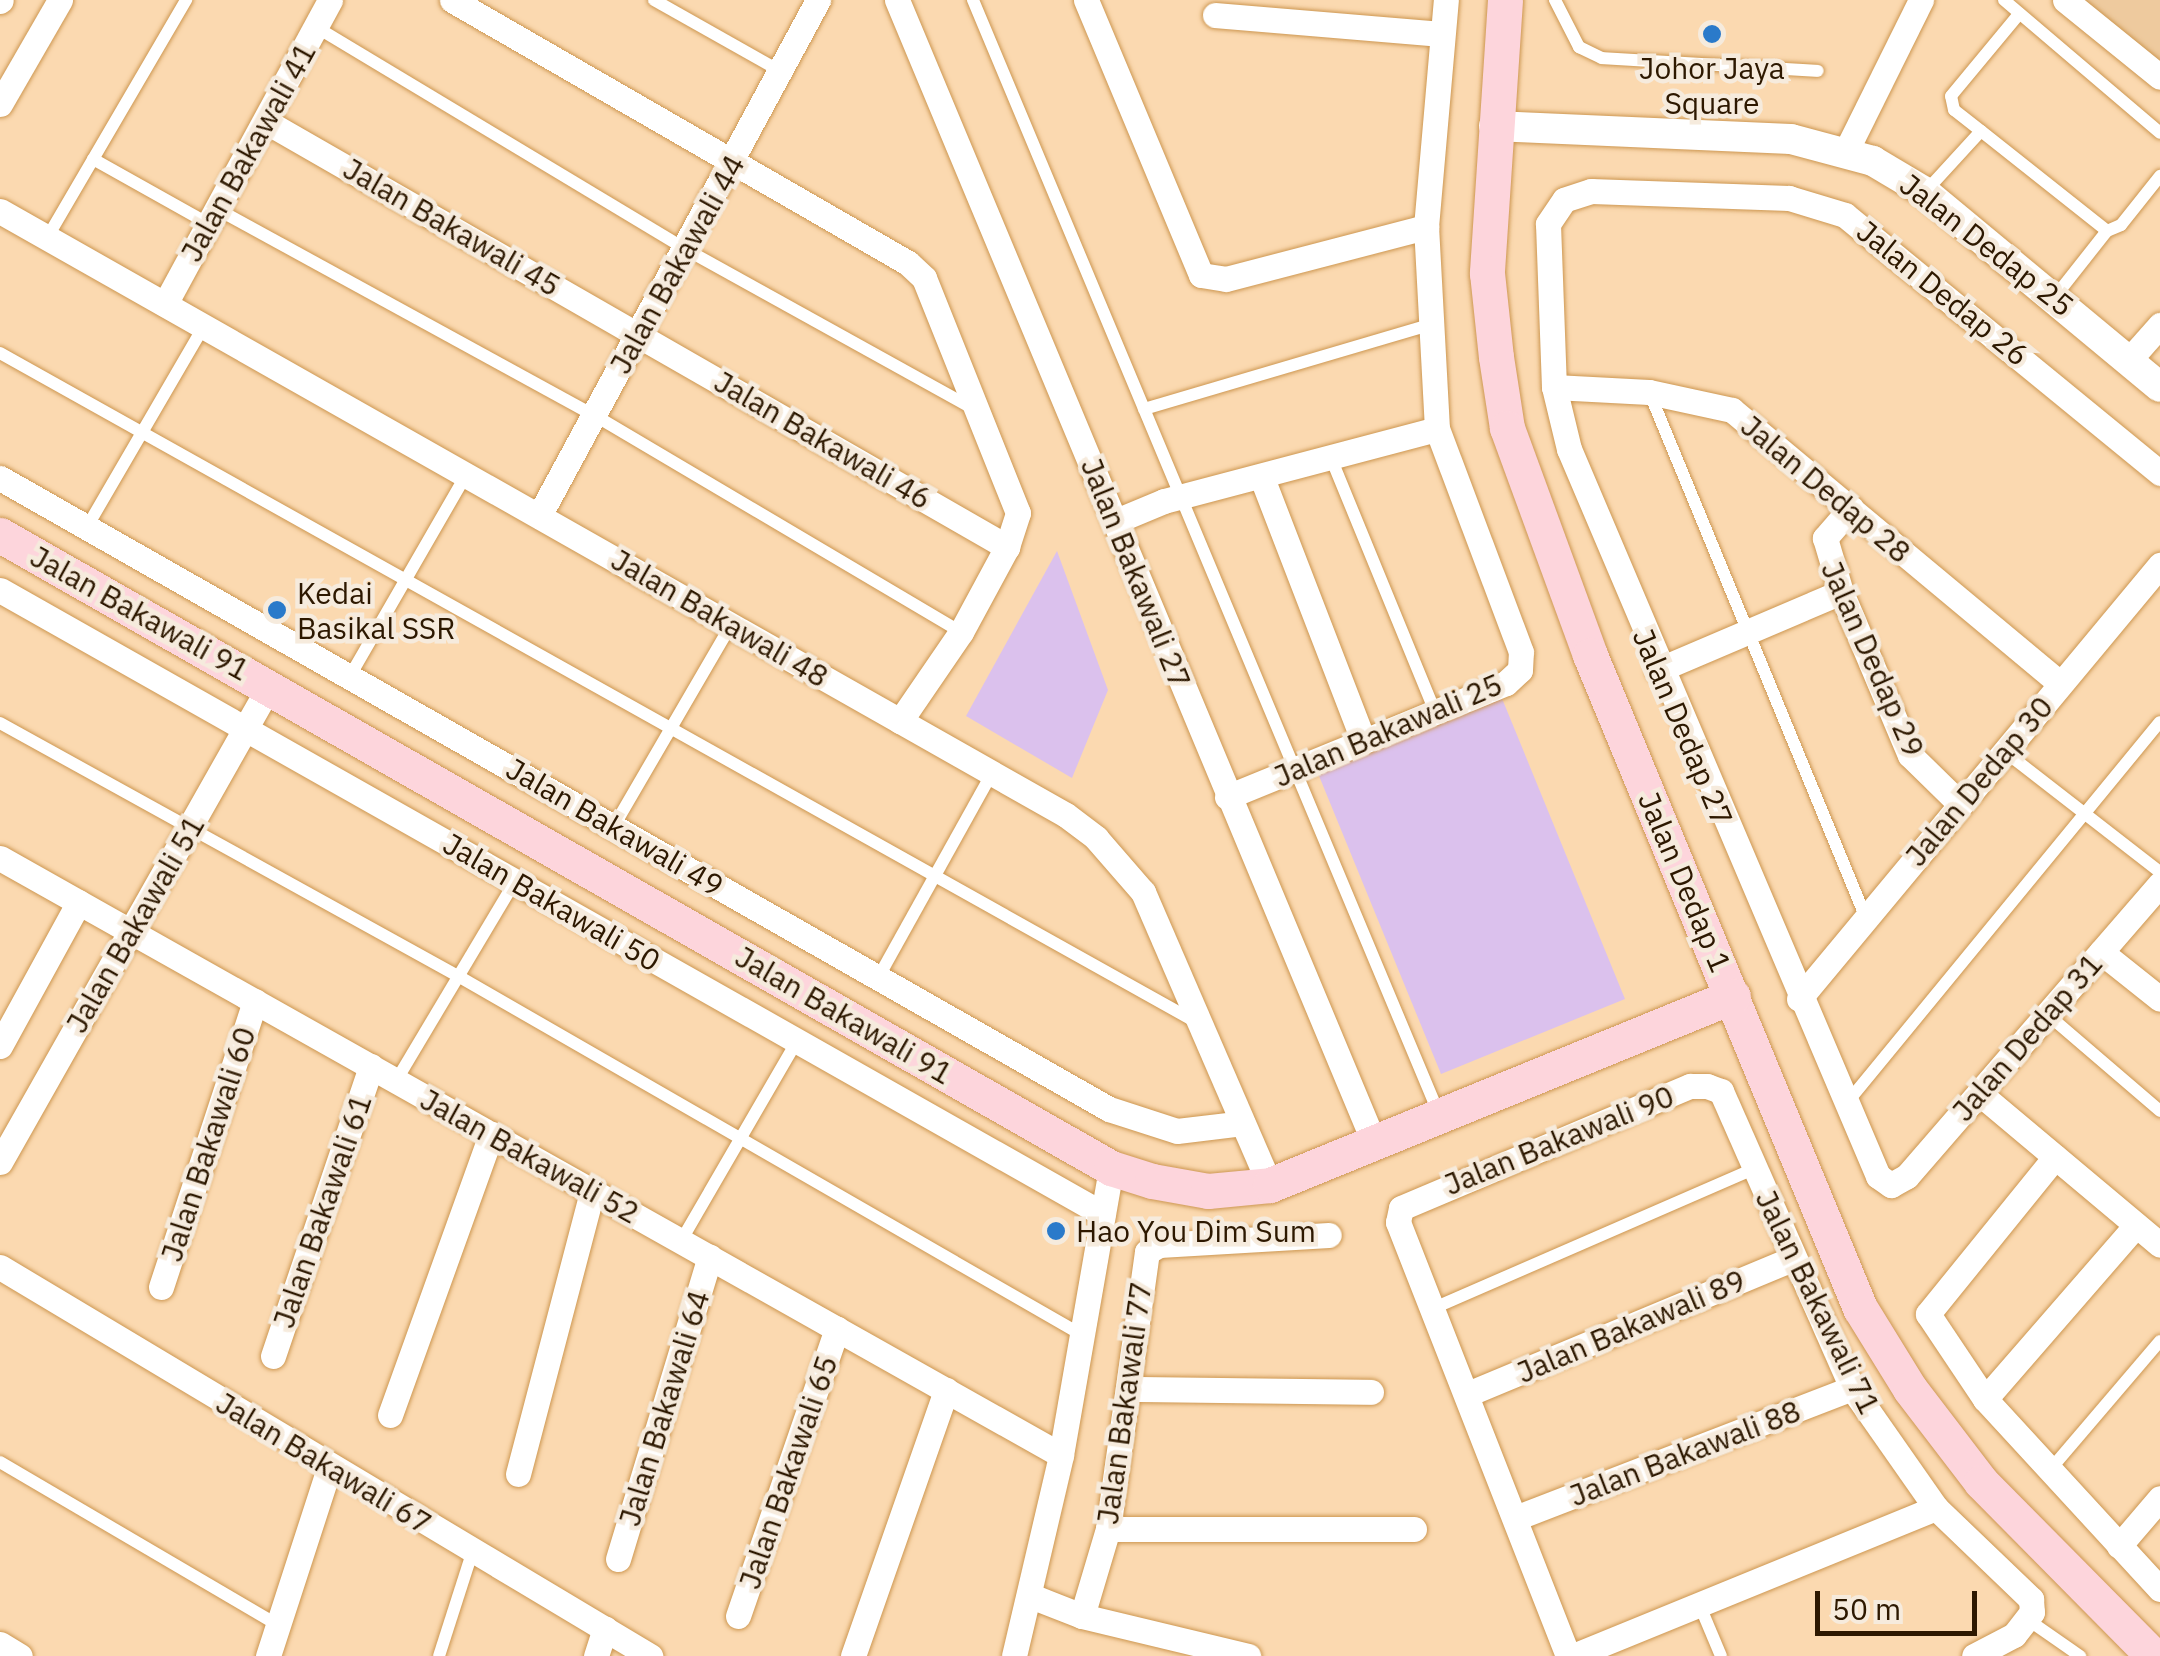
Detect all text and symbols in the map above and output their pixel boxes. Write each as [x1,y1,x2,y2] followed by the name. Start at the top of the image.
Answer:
[1701,23,1723,45] marker: Johor Jaya Square
[173,36,323,268] street label: Jalan Bakawali 41
[1639,50,1785,120] place label: Johor Jaya Square
[602,148,752,380] street label: Jalan Bakawali 44
[337,150,567,304] street label: Jalan Bakawali 45
[1893,166,2081,324] street label: Jalan Dedap 25
[1850,213,2036,373] street label: Jalan Dedap 26
[708,363,938,517] street label: Jalan Bakawali 46
[1734,408,1918,570] street label: Jalan Dedap 28
[1074,453,1198,693] street label: Jalan Bakawali 27
[24,538,256,688] street label: Jalan Bakawali 91
[605,541,835,695] street label: Jalan Bakawali 48
[1814,556,1932,762] street label: Jalan Dedap 29
[297,575,455,646] place label: Kedai Basikal SSR
[266,599,288,621] marker: Kedai Basikal SSR
[1625,623,1741,831] street label: Jalan Dedap 27
[1269,666,1507,794] street label: Jalan Bakawali 25
[1898,689,2060,873] street label: Jalan Dedap 30
[500,750,730,904] street label: Jalan Bakawali 49
[1631,787,1739,977] street label: Jalan Dedap 1
[58,809,212,1039] street label: Jalan Bakawali 51
[437,825,667,979] street label: Jalan Bakawali 50
[729,938,959,1092] street label: Jalan Bakawali 91
[1944,946,2110,1128] street label: Jalan Dedap 31
[153,1022,263,1266] street label: Jalan Bakawali 60
[1439,1078,1679,1202] street label: Jalan Bakawali 90
[414,1081,646,1231] street label: Jalan Bakawali 52
[265,1090,379,1332] street label: Jalan Bakawali 61
[1748,1184,1888,1420] street label: Jalan Bakawali 71
[1076,1213,1316,1249] place label: Hao You Dim Sum
[1045,1220,1067,1242] marker: Hao You Dim Sum
[1512,1262,1750,1390] street label: Jalan Bakawali 89
[1089,1280,1159,1526] street label: Jalan Bakawali 77
[611,1286,717,1530] street label: Jalan Bakawali 64
[731,1351,845,1593] street label: Jalan Bakawali 65
[210,1385,438,1541] street label: Jalan Bakawali 67
[1564,1392,1806,1514] street label: Jalan Bakawali 88
[1820,1571,1982,1633] scale bar
[1832,1589,1901,1628] text: 50 m

